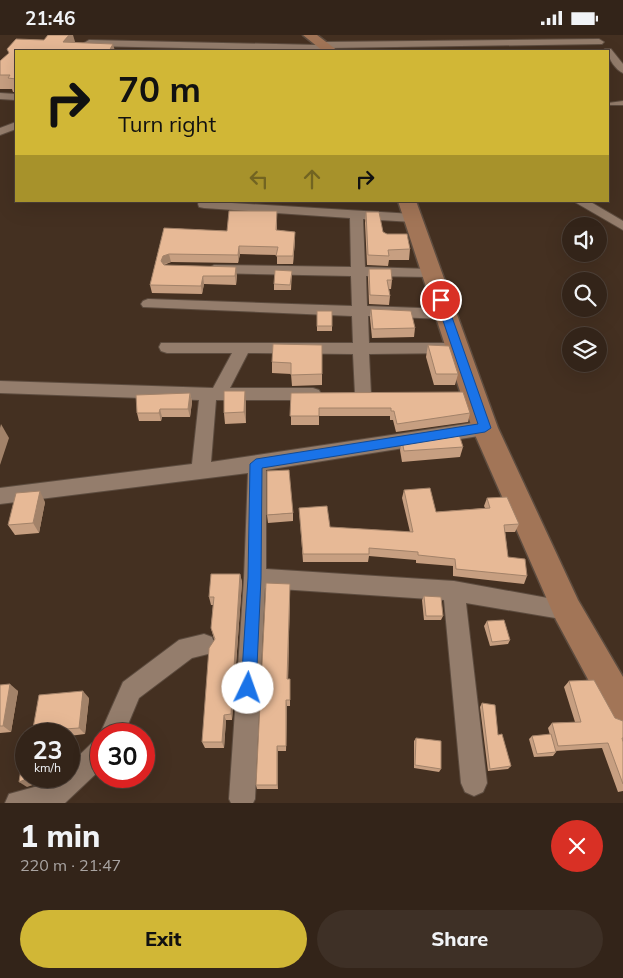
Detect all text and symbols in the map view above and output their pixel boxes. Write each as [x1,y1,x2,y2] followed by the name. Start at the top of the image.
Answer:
[25,6,75,30] text: 21:46
[118,67,201,111] text: 70 m
[35,70,100,135] icon: right
[118,110,216,138] text: Turn right
[245,165,273,193] icon: left
[298,165,326,193] icon: ahead
[351,165,379,193] icon: right
[562,217,607,372] map controls
[562,217,607,262] button: sound
[562,272,607,317] button: search
[420,279,462,321] pin
[427,286,455,314] icon: arrive
[562,327,607,372] button: layers
[221,661,273,713] position arrow
[90,723,155,788] speed limit sign: 30
[32,734,63,765] text: 23
[34,760,61,775] text: km/h
[20,817,100,855] text: 1 min
[551,820,603,872] button: close
[20,855,121,875] text: 220 m · 21:47
[20,910,307,968] button: Exit
[317,910,603,968] button: Share

